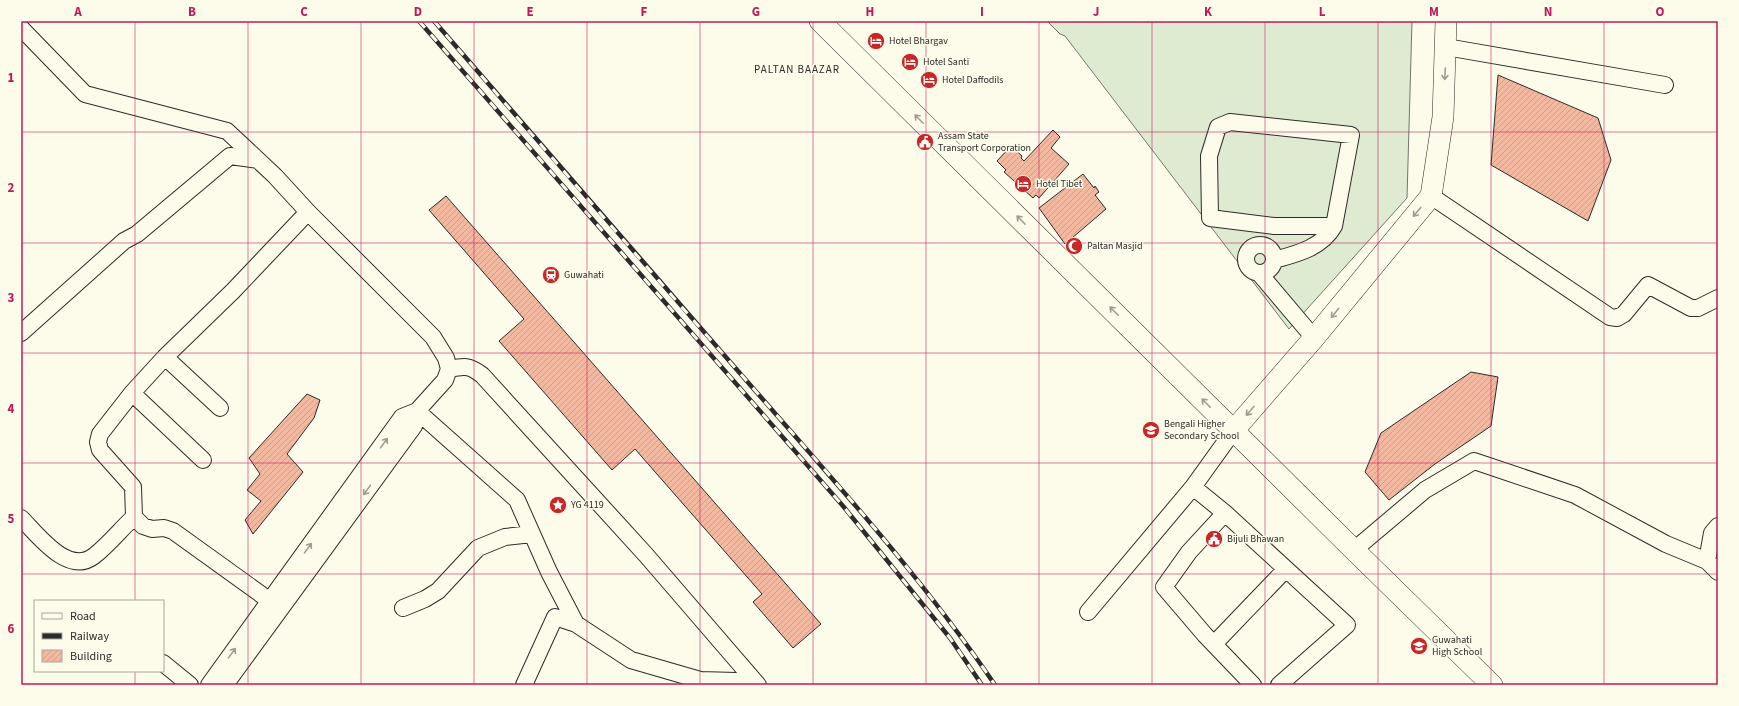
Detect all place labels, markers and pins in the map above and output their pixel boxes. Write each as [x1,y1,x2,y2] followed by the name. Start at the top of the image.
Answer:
[866,31,886,51] hotel icon: Hotel Bhargav
[889,34,948,48] place label: Hotel Bhargav
[900,52,920,72] hotel icon: Hotel Santi
[923,55,969,69] place label: Hotel Santi
[919,70,939,90] hotel icon: Hotel Daffodils
[942,73,1004,87] place label: Hotel Daffodils
[938,129,1031,155] place label: Assam State Transport Corporation
[915,132,935,152] public building icon: Assam State Transport Corporation
[1013,174,1033,194] hotel icon: Hotel Tibet
[1036,177,1083,191] place label: Hotel Tibet
[1064,236,1084,256] mosque icon: Paltan Masjid
[1087,239,1142,253] place label: Paltan Masjid
[541,265,561,285] station icon: Guwahati
[564,268,604,282] place label: Guwahati
[1164,417,1240,443] place label: Bengali Higher Secondary School
[1141,420,1161,440] school or university icon: Bengali Higher Secondary School
[548,495,568,515] place icon: YG 4119
[570,498,604,512] place label: YG 4119
[1204,529,1224,549] public building icon: Bijuli Bhawan
[1227,532,1284,546] place label: Bijuli Bhawan
[1432,633,1483,659] place label: Guwahati High School
[1409,636,1429,656] school or university icon: Guwahati High School

